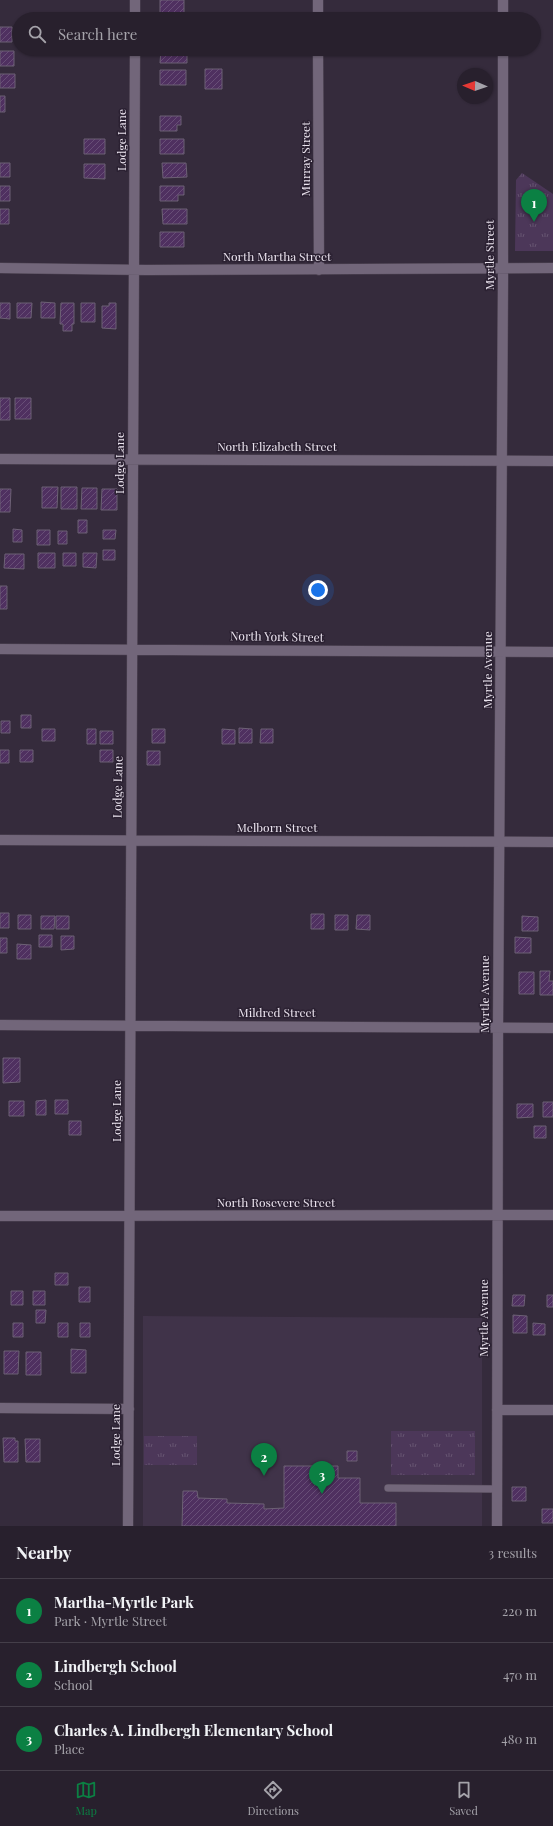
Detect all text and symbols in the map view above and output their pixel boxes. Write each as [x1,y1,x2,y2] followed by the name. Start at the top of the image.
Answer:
[12,12,541,56] search box
[26,23,48,45] icon: search
[58,24,137,44] text: Search here
[457,68,493,104] north arrow
[113,109,129,171] street label: Lodge Lane
[297,121,313,196] street label: Murray Street
[521,189,547,222] pin: 1
[481,219,497,290] street label: Myrtle Street
[223,248,332,264] street label: North Martha Street
[111,432,127,494] street label: Lodge Lane
[217,438,338,454] street label: North Elizabeth Street
[308,580,328,600] your location
[230,627,325,645] street label: North York Street
[479,631,495,709] street label: Myrtle Avenue
[108,756,126,818] street label: Lodge Lane
[237,819,318,835] street label: Melborn Street
[476,955,492,1033] street label: Myrtle Avenue
[238,1004,317,1020] street label: Mildred Street
[108,1080,124,1142] street label: Lodge Lane
[217,1194,336,1210] street label: North Rosevere Street
[475,1279,491,1357] street label: Myrtle Avenue
[107,1404,123,1466] street label: Lodge Lane
[251,1443,277,1476] pin: 2
[309,1461,335,1494] pin: 3
[16,1541,71,1563] text: Nearby
[488,1544,537,1561] text: 3 results
[54,1592,194,1612] text: Martha-Myrtle Park
[27,1602,31,1619] text: 1
[502,1602,537,1619] text: 220 m
[54,1612,167,1629] text: Park · Myrtle Street
[54,1656,177,1676] text: Lindbergh School
[26,1666,32,1683] text: 2
[503,1666,537,1683] text: 470 m
[54,1676,93,1693] text: School
[54,1720,333,1740] text: Charles A. Lindbergh Elementary School
[26,1730,32,1747] text: 3
[501,1730,537,1747] text: 480 m
[54,1740,85,1757] text: Place
[75,1779,97,1818] tab: Map
[247,1779,299,1818] tab: Directions
[449,1779,478,1818] tab: Saved

